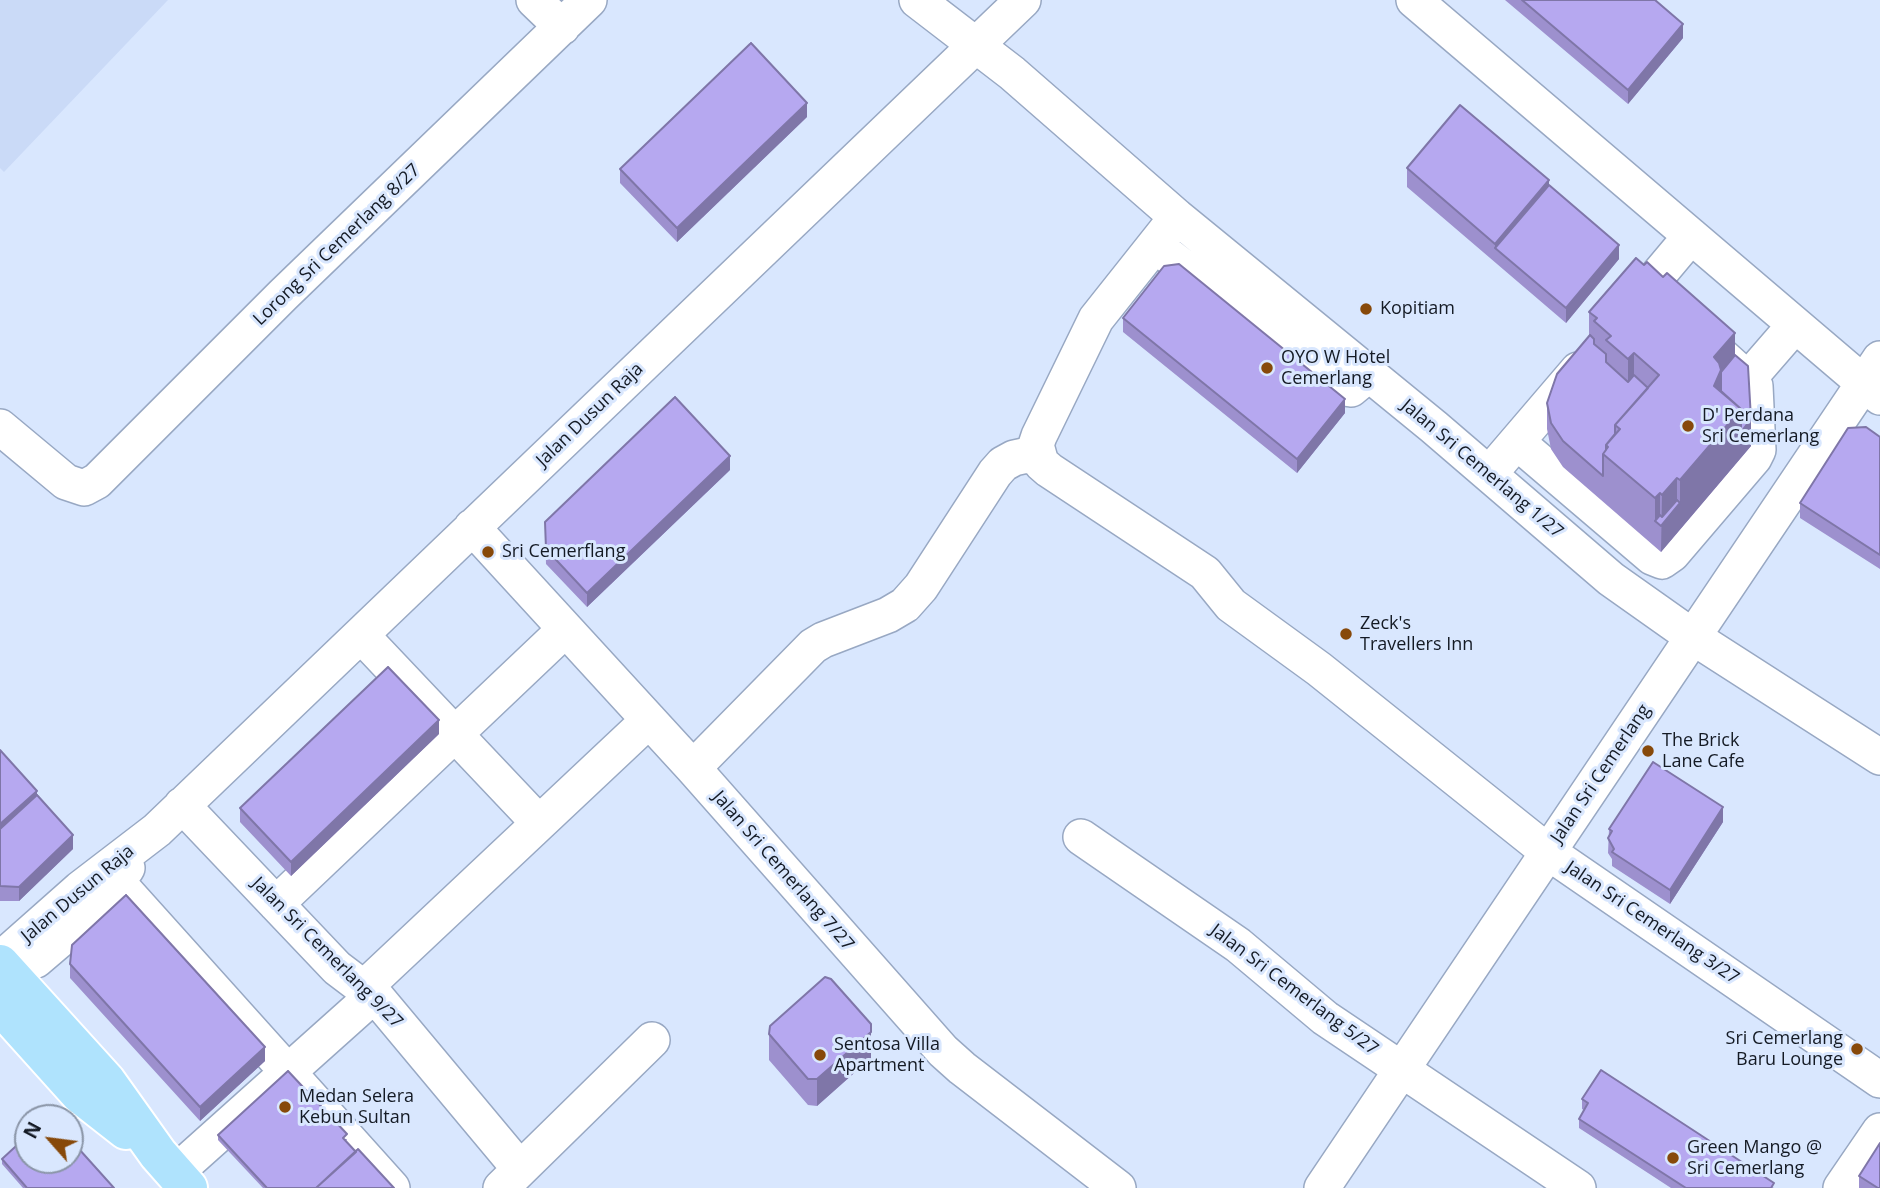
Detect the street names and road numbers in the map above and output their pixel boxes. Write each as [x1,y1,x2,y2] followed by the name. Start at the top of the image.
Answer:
[249,160,425,330] street label: Lorong Sri Cemerlang 8/27
[532,359,648,471] street label: Jalan Dusun Raja
[1397,395,1567,543] street label: Jalan Sri Cemerlang 1/27
[1547,701,1655,847] street label: Jalan Sri Cemerlang
[708,787,858,955] street label: Jalan Sri Cemerlang 7/27
[17,841,139,947] street label: Jalan Dusun Raja
[1561,857,1743,989] street label: Jalan Sri Cemerlang 3/27
[247,873,407,1033] street label: Jalan Sri Cemerlang 9/27
[1206,920,1382,1060] street label: Jalan Sri Cemerlang 5/27

